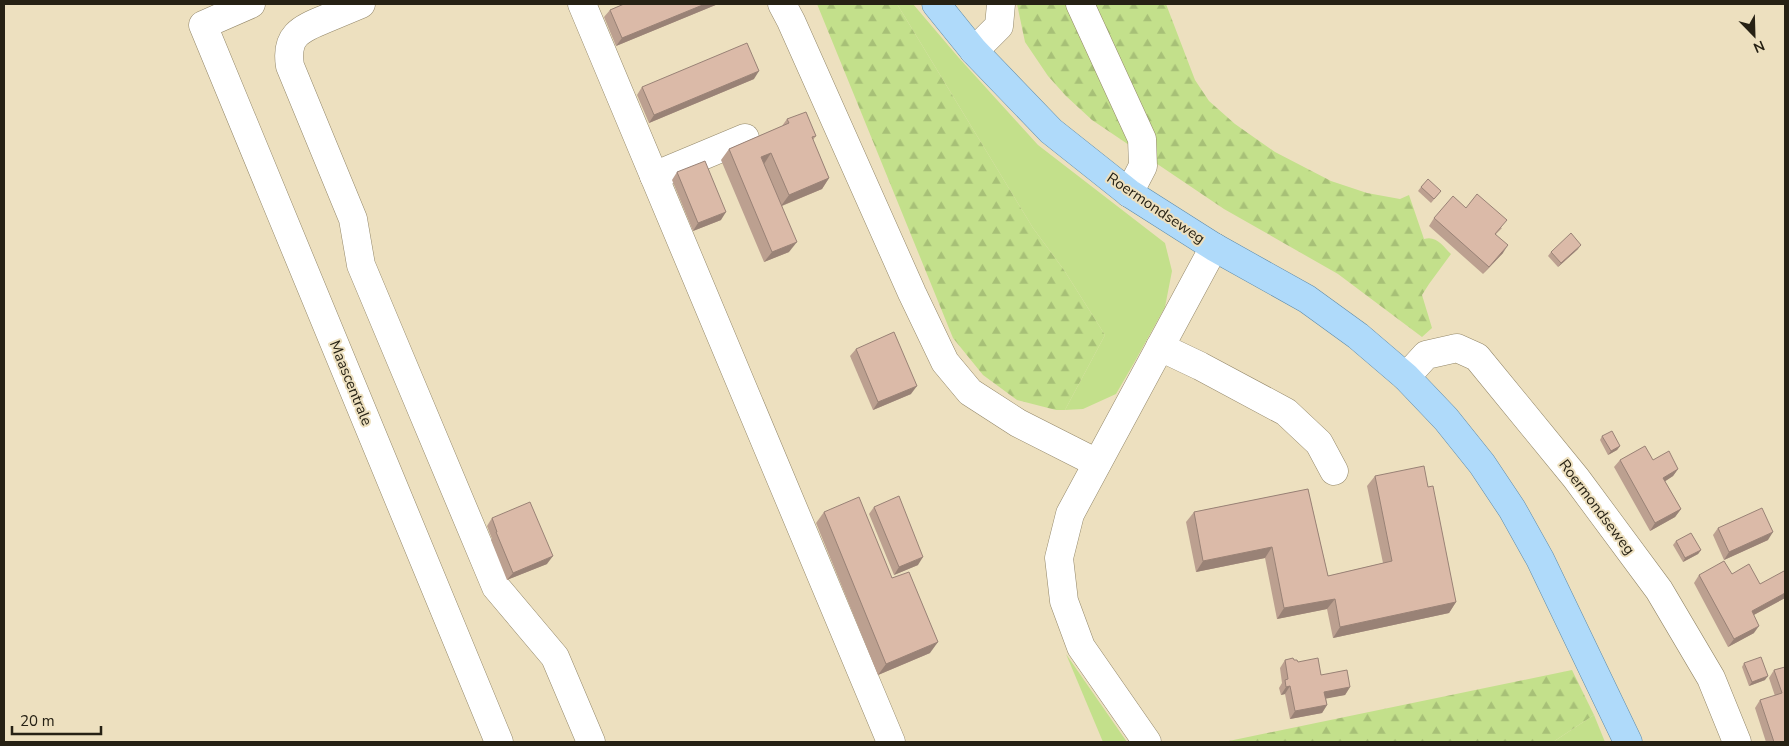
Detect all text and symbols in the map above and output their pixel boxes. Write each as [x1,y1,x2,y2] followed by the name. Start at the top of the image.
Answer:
[1729,10,1779,60] north arrow
[1750,36,1767,57] text: N
[1103,168,1209,248] street label: Roermondseweg
[325,337,377,429] street label: Maascentrale
[1555,455,1639,559] street label: Roermondseweg
[12,704,101,736] scale bar
[20,711,55,731] text: 20 m

